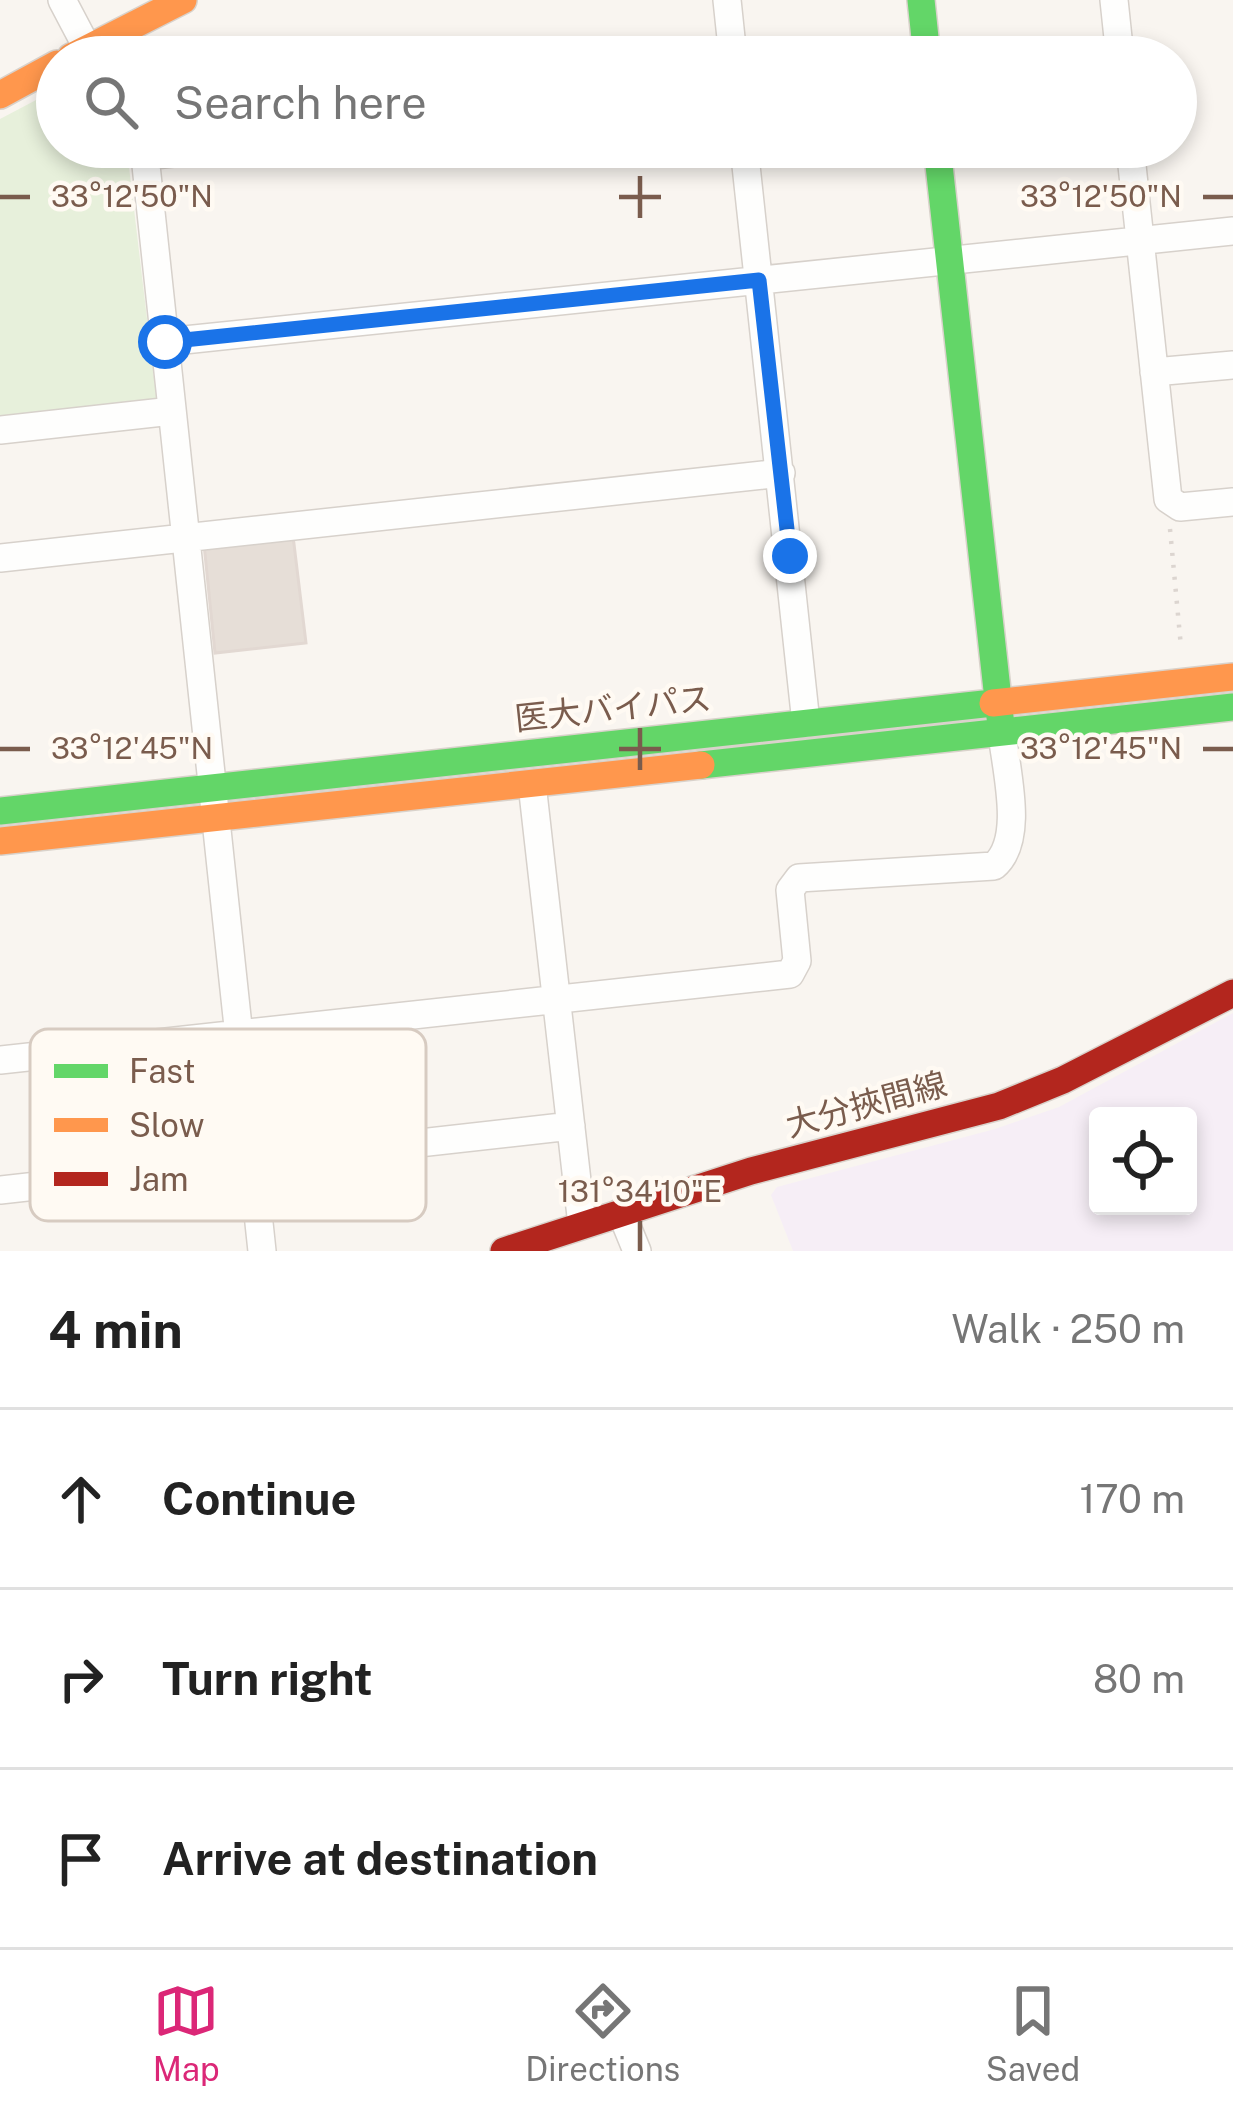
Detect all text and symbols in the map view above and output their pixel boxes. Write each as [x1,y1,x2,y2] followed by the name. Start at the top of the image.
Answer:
[36,36,1197,168] search box
[78,69,144,135] icon: search
[174,76,427,129] text: Search here
[51,178,213,214] text: 33°12'50"N
[1020,178,1182,214] text: 33°12'50"N
[138,315,192,369] route start
[763,529,817,583] route end
[513,679,713,737] street label: 医大バイパス
[51,730,213,766] text: 33°12'45"N
[1020,730,1182,766] text: 33°12'45"N
[30,1029,426,1221] legend
[129,1052,196,1090] text: Fast
[781,1064,951,1144] street label: 大分挾間線
[129,1106,204,1144] text: Slow
[1089,1107,1197,1215] map controls
[1089,1107,1197,1215] button: locate
[129,1160,189,1198] text: Jam
[558,1173,722,1209] text: 131°34'10"E
[48,1300,183,1359] text: 4 min
[951,1306,1185,1352] text: Walk · 250 m
[48,1466,114,1532] icon: ahead
[162,1472,356,1525] text: Continue
[1079,1476,1185,1522] text: 170 m
[48,1646,114,1712] icon: right
[162,1652,373,1705] text: Turn right
[1093,1656,1185,1702] text: 80 m
[48,1826,114,1892] icon: arrive
[162,1832,598,1885] text: Arrive at destination
[153,1978,220,2088] tab: Map
[525,1978,680,2088] tab: Directions
[986,1978,1080,2088] tab: Saved

